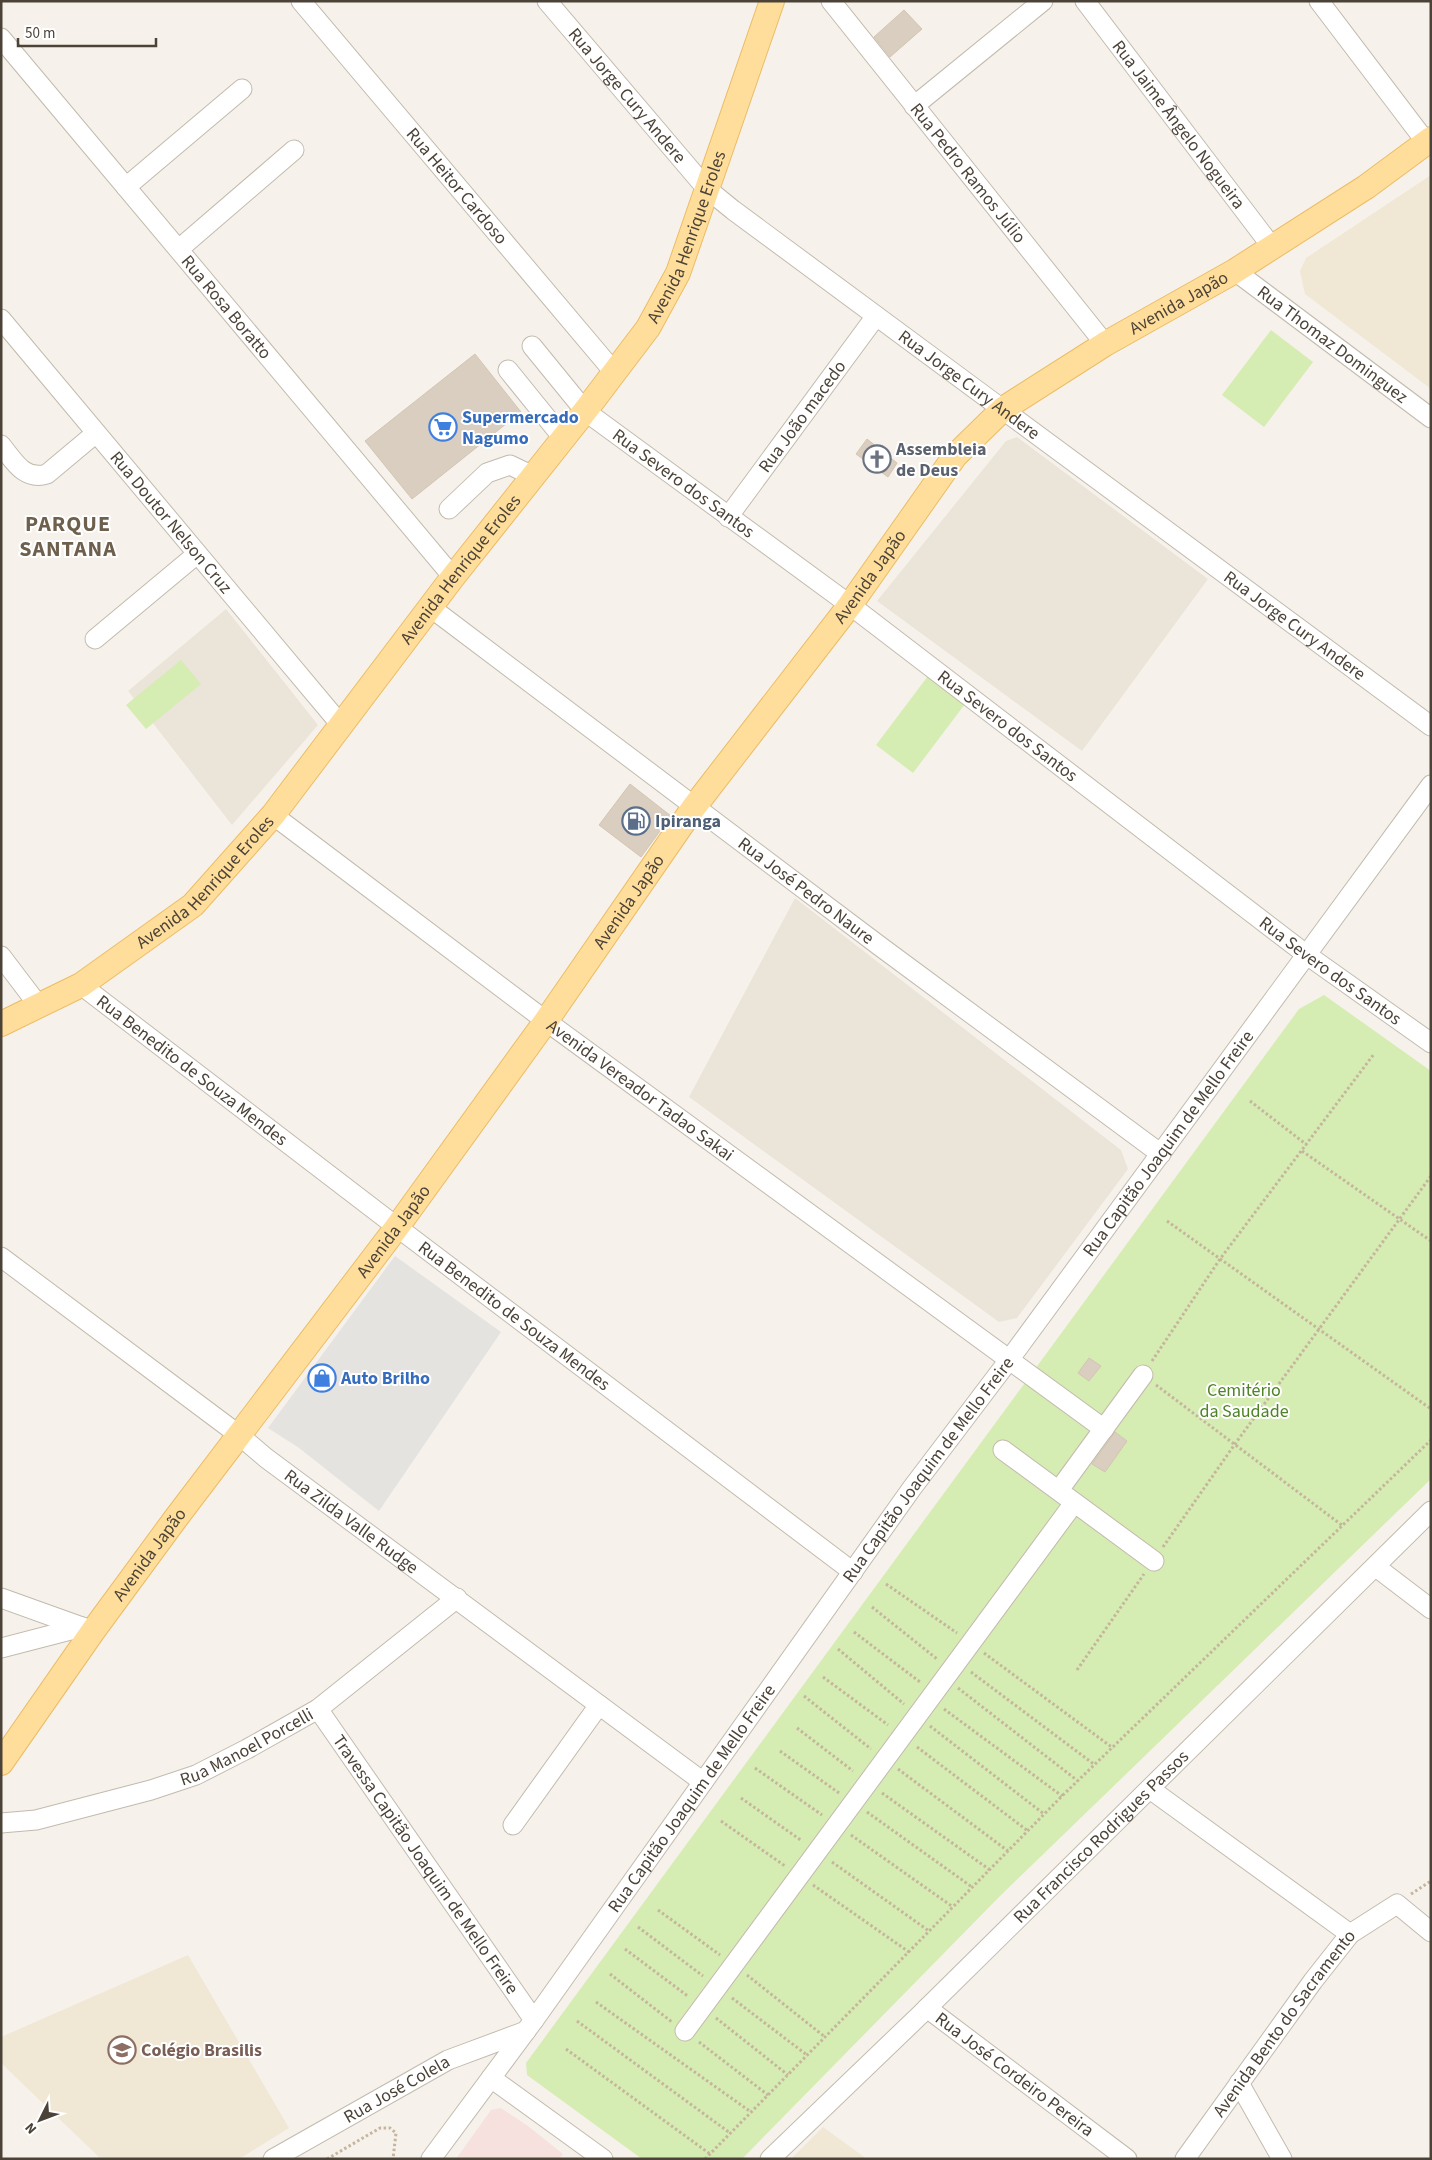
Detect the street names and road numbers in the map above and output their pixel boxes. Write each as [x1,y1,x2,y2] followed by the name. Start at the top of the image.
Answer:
[562,23,692,169] street label: Rua Jorge Cury Andere
[1106,35,1251,214] street label: Rua Jaime Ângelo Nogueira
[904,98,1032,249] street label: Rua Pedro Ramos Júlio
[400,123,513,250] street label: Rua Heitor Cardoso
[641,148,732,328] street label: Avenida Henrique Eroles
[175,250,277,365] street label: Rua Rosa Boratto
[1125,265,1233,341] street label: Avenida Japão
[1252,280,1413,410] street label: Rua Thomaz Dominguez
[893,324,1045,446] street label: Rua Jorge Cury Andere
[753,355,852,478] street label: Rua João macedo
[607,423,759,544] street label: Rua Severo dos Santos
[104,446,238,599] street label: Rua Doutor Nelson Cruz
[394,489,527,650] street label: Avenida Henrique Eroles
[828,525,912,629] street label: Avenida Japão
[1218,565,1371,687] street label: Rua Jorge Cury Andere
[932,664,1083,788] street label: Rua Severo dos Santos
[131,810,280,955] street label: Avenida Henrique Eroles
[732,831,879,951] street label: Rua José Pedro Naure
[587,849,671,954] street label: Avenida Japão
[1254,911,1406,1031] street label: Rua Severo dos Santos
[91,989,293,1152] street label: Rua Benedito de Souza Mendes
[541,1014,739,1167] street label: Avenida Vereador Tadao Sakai
[1077,1025,1260,1262] street label: Rua Capitão Joaquim de Mello Freire
[351,1180,437,1283] street label: Avenida Japão
[413,1235,615,1397] street label: Rua Benedito de Souza Mendes
[837,1352,1020,1588] street label: Rua Capitão Joaquim de Mello Freire
[279,1464,424,1580] street label: Rua Zilda Valle Rudge
[107,1503,192,1606] street label: Avenida Japão
[602,1679,782,1918] street label: Rua Capitão Joaquim de Mello Freire
[177,1702,318,1792] street label: Rua Manoel Porcelli
[326,1730,524,1999] street label: Travessa Capitão Joaquim de Mello Freire
[1008,1745,1195,1929] street label: Rua Francisco Rodrigues Passos
[1207,1925,1362,2122] street label: Avenida Bento do Sacramento
[930,2007,1099,2143] street label: Rua José Cordeiro Pereira
[339,2049,455,2130] street label: Rua José Colela

